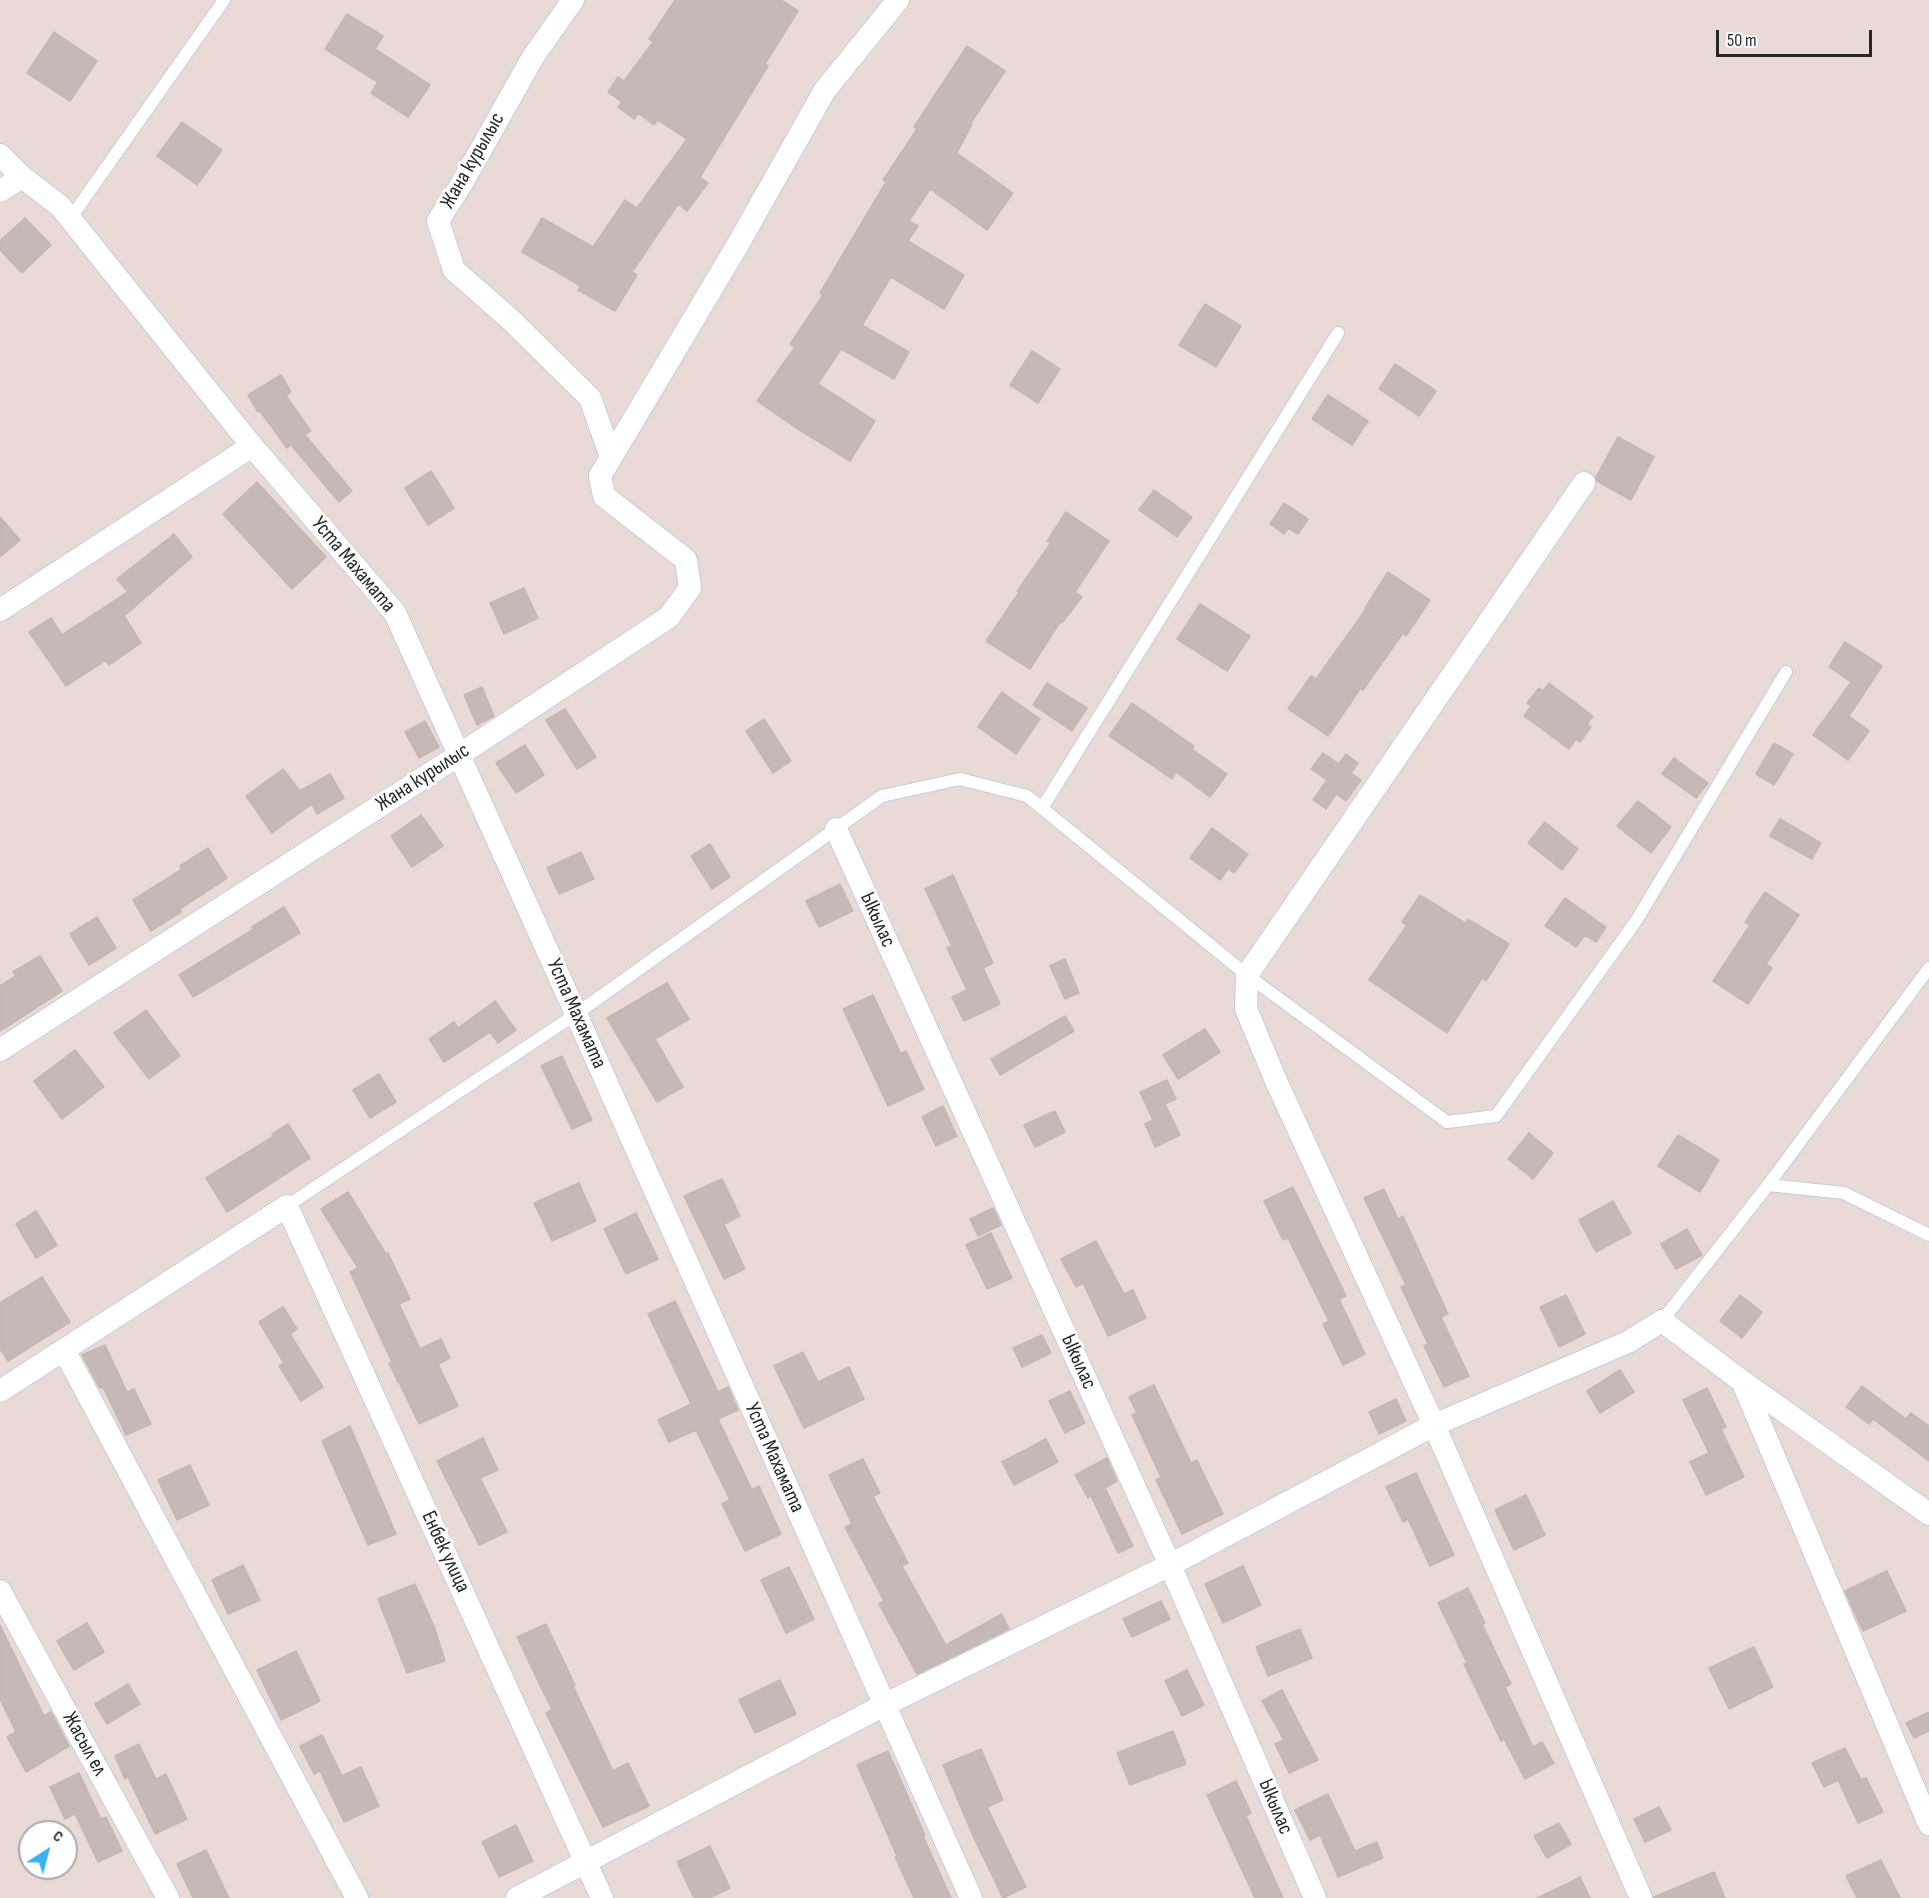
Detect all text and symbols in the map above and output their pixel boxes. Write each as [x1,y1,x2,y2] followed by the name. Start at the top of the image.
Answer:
[1719,18,1875,56] scale bar
[1727,30,1757,51] text: 50 m
[436,109,510,213] street label: Жана курылыс
[306,512,400,618] street label: Уста Махамата
[372,738,474,818] street label: Жана курылыс
[854,889,900,951] street label: Ыкылас
[541,955,611,1073] street label: Уста Махамата
[1055,1331,1101,1393] street label: Ыкылас
[739,1399,809,1517] street label: Уста Махамата
[415,1507,475,1597] street label: Енбек улица
[56,1708,112,1780] street label: Жасыл ел
[1252,1776,1298,1838] street label: Ыкылас
[18,1820,78,1880] north arrow
[49,1827,67,1847] text: С

